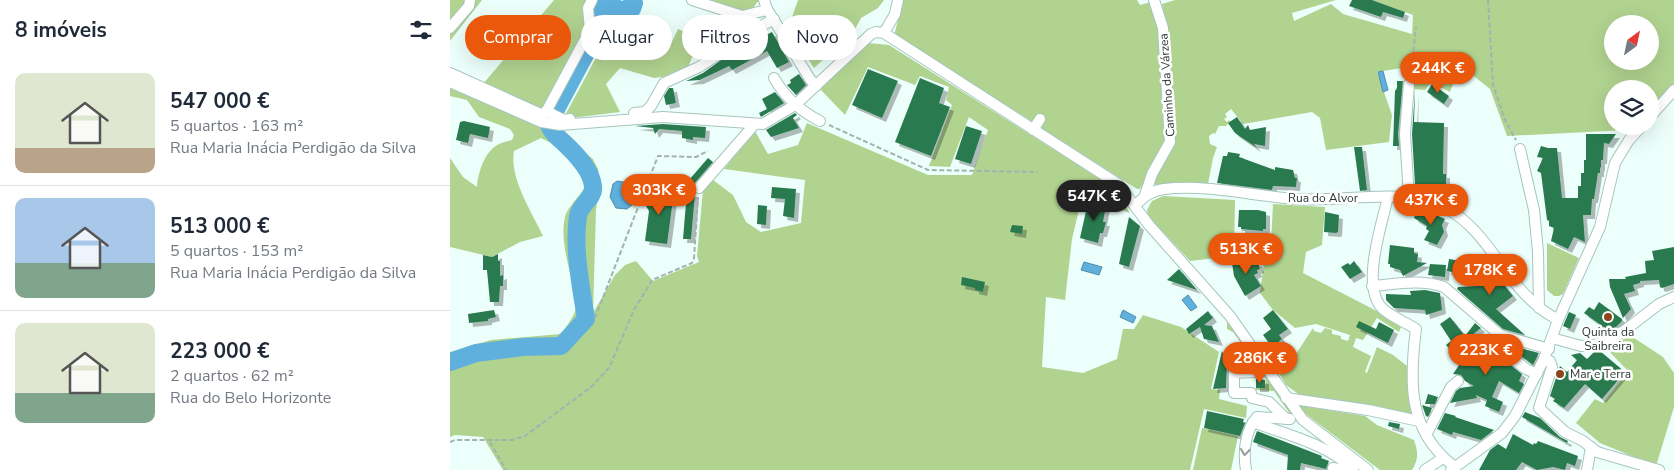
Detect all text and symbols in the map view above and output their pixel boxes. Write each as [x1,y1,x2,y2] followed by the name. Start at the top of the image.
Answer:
[465,15,571,60] chip: Comprar
[581,15,672,60] chip: Alugar
[682,15,768,60] chip: Filtros
[778,15,857,60] chip: Novo
[1604,15,1659,70] north arrow
[1604,15,1659,135] map controls
[15,16,107,44] text: 8 imóveis
[407,16,435,44] icon: filters
[1155,33,1179,137] street label: Caminho da Várzea
[1397,52,1479,94] pin: 244K €
[1411,57,1465,79] text: 244K €
[1604,80,1659,135] button: layers
[170,87,270,115] text: 547 000 €
[55,93,115,153] icon: home
[170,115,303,137] text: 5 quartos · 163 m²
[170,137,416,159] text: Rua Maria Inácia Perdigão da Silva
[618,174,700,216] pin: 303K €
[632,179,686,201] text: 303K €
[1053,180,1135,222] pin: 547K €
[1390,184,1472,226] pin: 437K €
[1067,185,1121,207] text: 547K €
[1404,189,1458,211] text: 437K €
[1288,190,1359,206] street label: Rua do Alvor
[170,212,270,240] text: 513 000 €
[55,218,115,278] icon: home
[1205,232,1287,275] pin: 513K €
[1219,238,1273,260] text: 513K €
[170,240,303,262] text: 5 quartos · 153 m²
[1449,254,1531,296] pin: 178K €
[1463,259,1517,281] text: 178K €
[170,262,416,284] text: Rua Maria Inácia Perdigão da Silva
[1602,311,1614,323] marker: Quinta da Saibreira
[1582,324,1634,354] place label: Quinta da Saibreira
[1445,334,1527,376] pin: 223K €
[170,337,270,365] text: 223 000 €
[1459,339,1513,361] text: 223K €
[1219,342,1301,384] pin: 286K €
[55,343,115,403] icon: home
[1233,347,1287,369] text: 286K €
[170,365,294,387] text: 2 quartos · 62 m²
[1570,366,1631,382] place label: Mar e Terra
[1554,368,1566,380] marker: Mar e Terra
[170,387,331,409] text: Rua do Belo Horizonte
[1240,448,1251,456] one-way arrow

